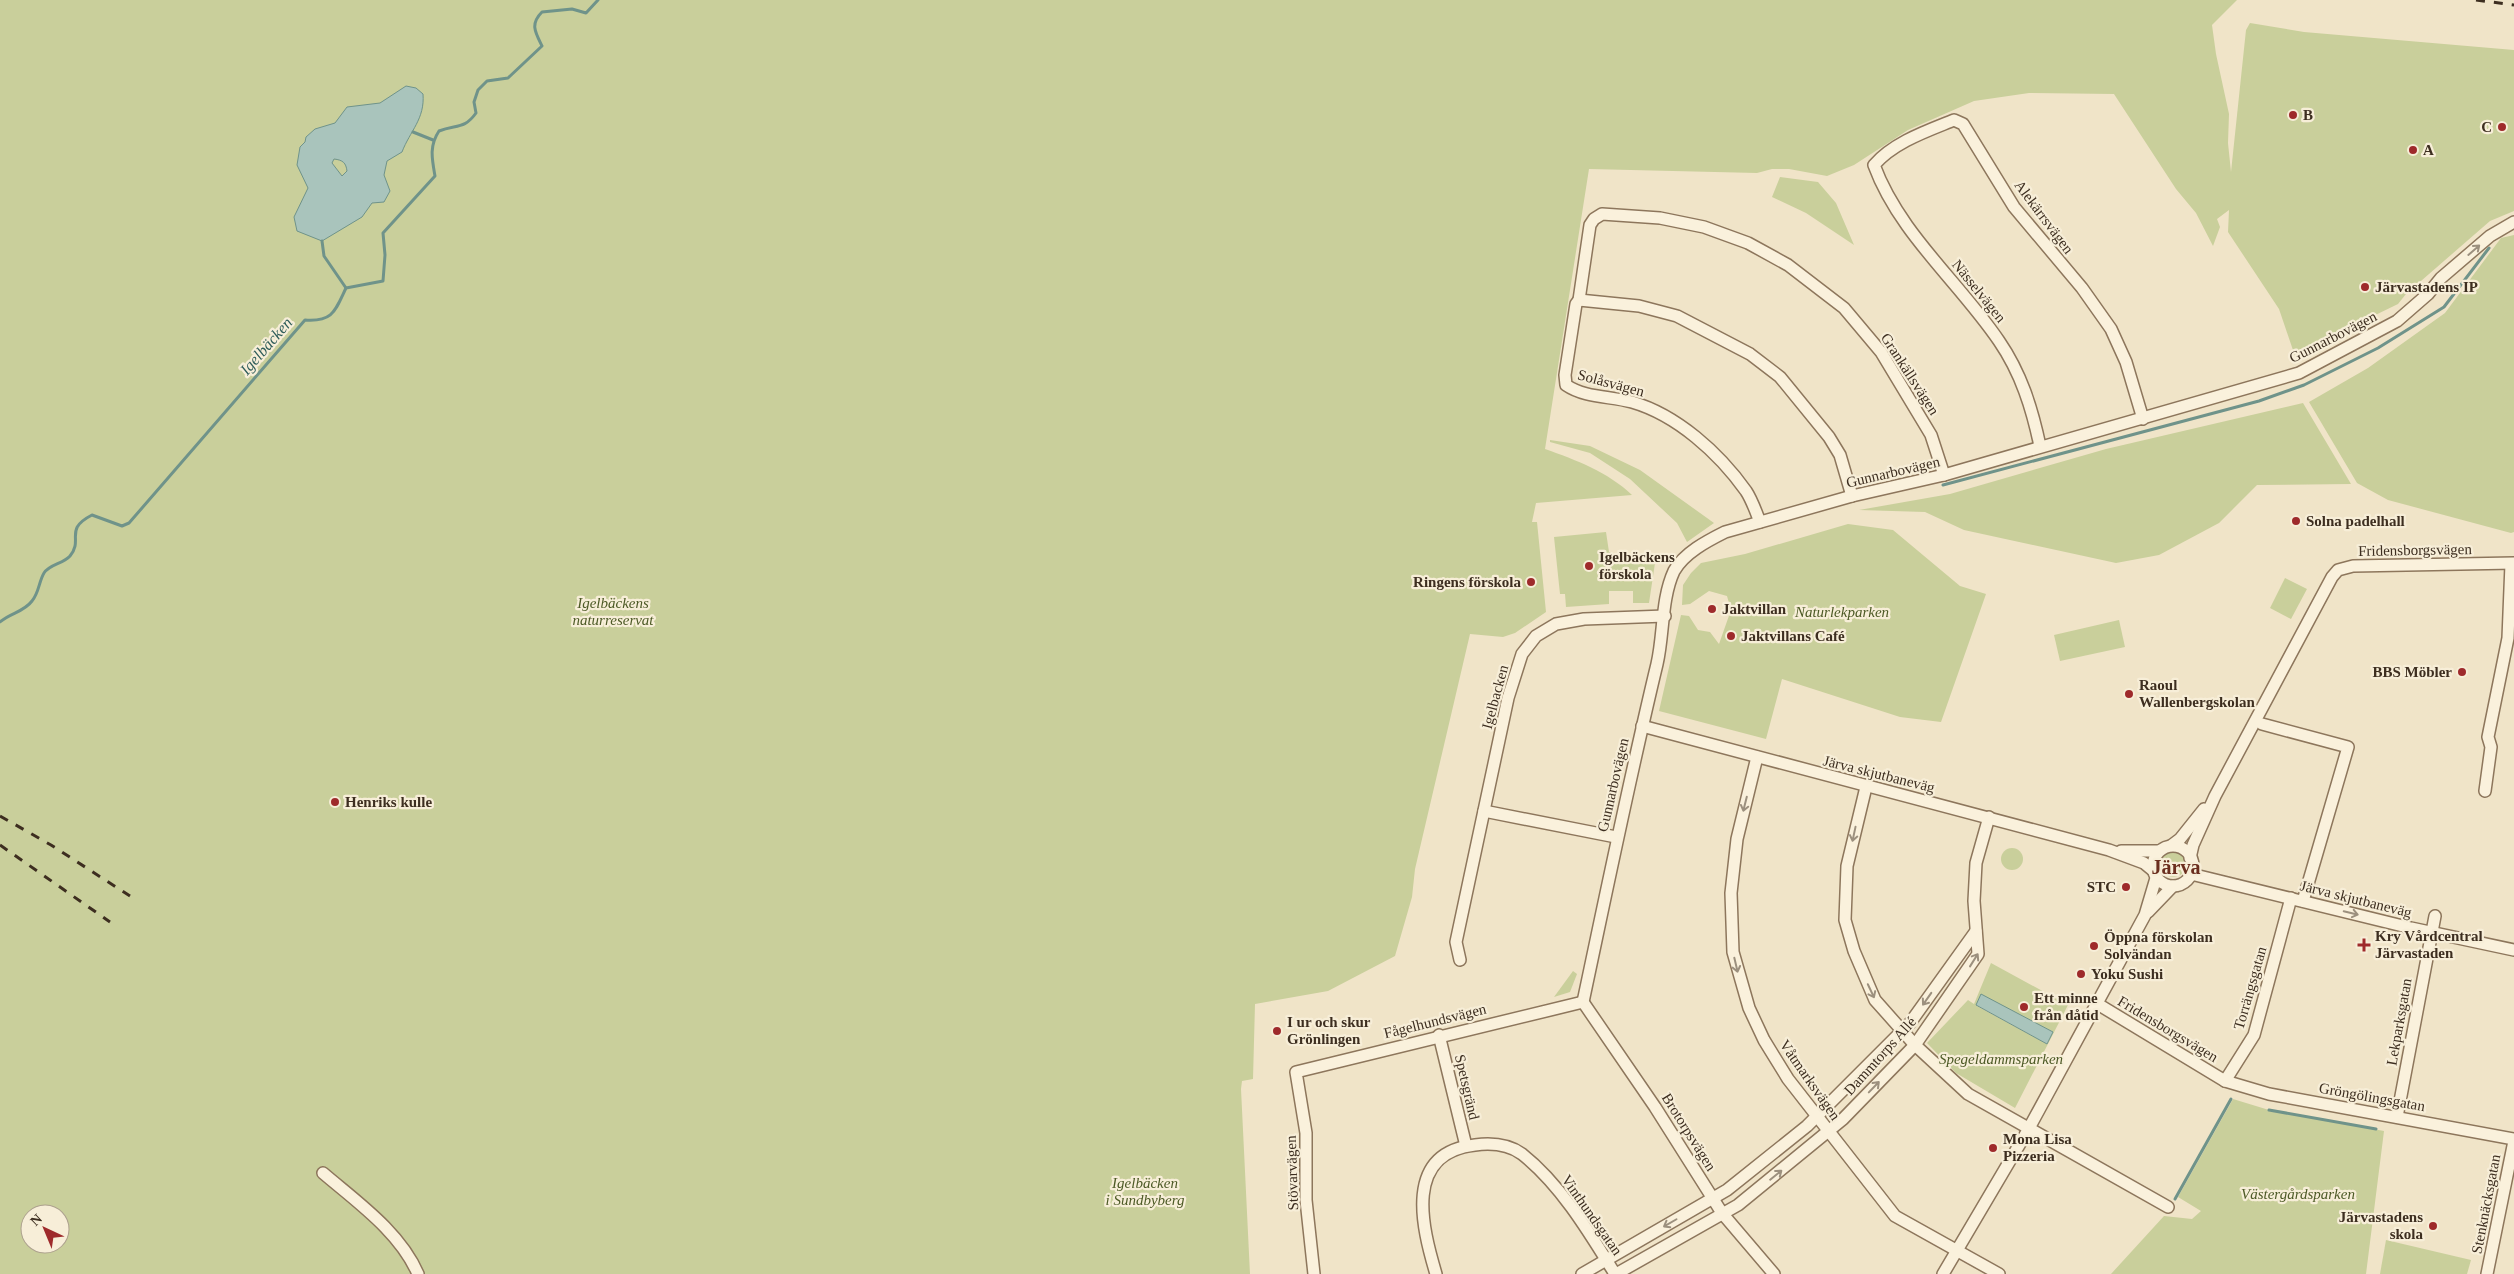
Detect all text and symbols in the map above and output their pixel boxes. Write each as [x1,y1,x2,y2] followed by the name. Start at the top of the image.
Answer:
[2303,107,2313,123] place label: B
[2287,109,2299,121] marker: B
[2481,119,2492,135] place label: C
[2496,121,2508,133] marker: C
[2423,142,2434,158] place label: A
[2407,144,2419,156] marker: A
[2011,177,2077,257] street label: Alekärrsvägen
[2467,244,2480,255] one-way arrow
[1949,257,2009,326] street label: Nässelvägen
[2375,279,2478,295] place label: Järvastadens IP
[2359,281,2371,293] marker: Järvastadens IP
[2287,308,2380,366] street label: Gunnarbovägen
[236,314,296,379] water label: Igelbäcken
[1878,330,1943,418] street label: Grankällsvägen
[1576,366,1647,400] street label: Solåsvägen
[1845,453,1942,491] street label: Gunnarbovägen
[2306,513,2405,529] place label: Solna padelhall
[2290,515,2302,527] marker: Solna padelhall
[2358,541,2473,559] street label: Fridensborgsvägen
[1599,549,1675,582] place label: Igelbäckens förskola
[1583,560,1595,572] marker: Igelbäckens förskola
[1413,574,1521,590] place label: Ringens förskola
[1525,576,1537,588] marker: Ringens förskola
[572,595,654,628] park label: Igelbäckens naturreservat
[1722,601,1787,617] place label: Jaktvillan
[1706,603,1718,615] marker: Jaktvillan
[1794,604,1889,620] park label: Naturlekparken
[1741,628,1845,644] place label: Jaktvillans Café
[1725,630,1737,642] marker: Jaktvillans Café
[1479,663,1511,731] street label: Igelbacken
[2372,664,2452,680] place label: BBS Möbler
[2456,666,2468,678] marker: BBS Möbler
[2139,677,2256,710] place label: Raoul Wallenbergskolan
[2123,688,2135,700] marker: Raoul Wallenbergskolan
[1594,736,1632,833] street label: Gunnarbovägen
[1821,752,1937,796] street label: Järva skjutbaneväg
[345,794,432,810] place label: Henriks kulle
[1740,795,1749,811] one-way arrow
[329,796,341,808] marker: Henriks kulle
[1848,826,1858,842] one-way arrow
[2152,856,2200,878] district label: Järva
[2298,877,2414,921] street label: Järva skjutbaneväg
[2087,879,2116,895] place label: STC
[2120,881,2132,893] marker: STC
[2342,909,2358,918] one-way arrow
[2375,928,2483,961] place label: Kry Vårdcentral Järvastaden
[2104,929,2213,962] place label: Öppna förskolan Solvändan
[2357,938,2371,952] marker: Kry Vårdcentral Järvastaden
[2088,940,2100,952] marker: Öppna förskolan Solvändan
[2231,944,2270,1031] street label: Torrängsgatan
[1969,953,1979,967] one-way arrow
[1732,956,1741,972] one-way arrow
[2091,966,2163,982] place label: Yoku Sushi
[2075,968,2087,980] marker: Yoku Sushi
[2383,977,2415,1067] street label: Lekparksgatan
[1867,983,1877,998] one-way arrow
[2034,990,2099,1023] place label: Ett minne från dåtid
[1922,992,1932,1006] one-way arrow
[2115,993,2221,1065] street label: Fridensborgsvägen
[1382,1000,1488,1041] street label: Fågelhundsvägen
[2018,1001,2030,1013] marker: Ett minne från dåtid
[1841,1013,1919,1098] street label: Dammtorps Allé
[1287,1014,1371,1047] place label: I ur och skur Grönlingen
[1271,1025,1283,1037] marker: I ur och skur Grönlingen
[1776,1037,1844,1124] street label: Våtmarksvägen
[1939,1051,2063,1067] park label: Spegeldammsparken
[1452,1053,1482,1122] street label: Spetsgränd
[2318,1080,2427,1114] street label: Gröngölingsgatan
[1868,1081,1880,1093] one-way arrow
[1659,1090,1719,1174] street label: Brotorpsvägen
[2003,1131,2072,1164] place label: Mona Lisa Pizzeria
[1283,1135,1301,1211] street label: Stövarvägen
[1987,1142,1999,1154] marker: Mona Lisa Pizzeria
[2469,1153,2504,1255] street label: Stenknäcksgatan
[1769,1170,1782,1181] one-way arrow
[1558,1172,1626,1259] street label: Vinthundsgatan
[1105,1175,1185,1208] park label: Igelbäcken i Sundbyberg
[2241,1186,2355,1202] park label: Västergårdsparken
[20,1204,70,1254] north arrow
[2339,1209,2423,1242] place label: Järvastadens skola
[27,1211,45,1229] text: N
[1663,1219,1677,1229] one-way arrow
[2427,1220,2439,1232] marker: Järvastadens skola

